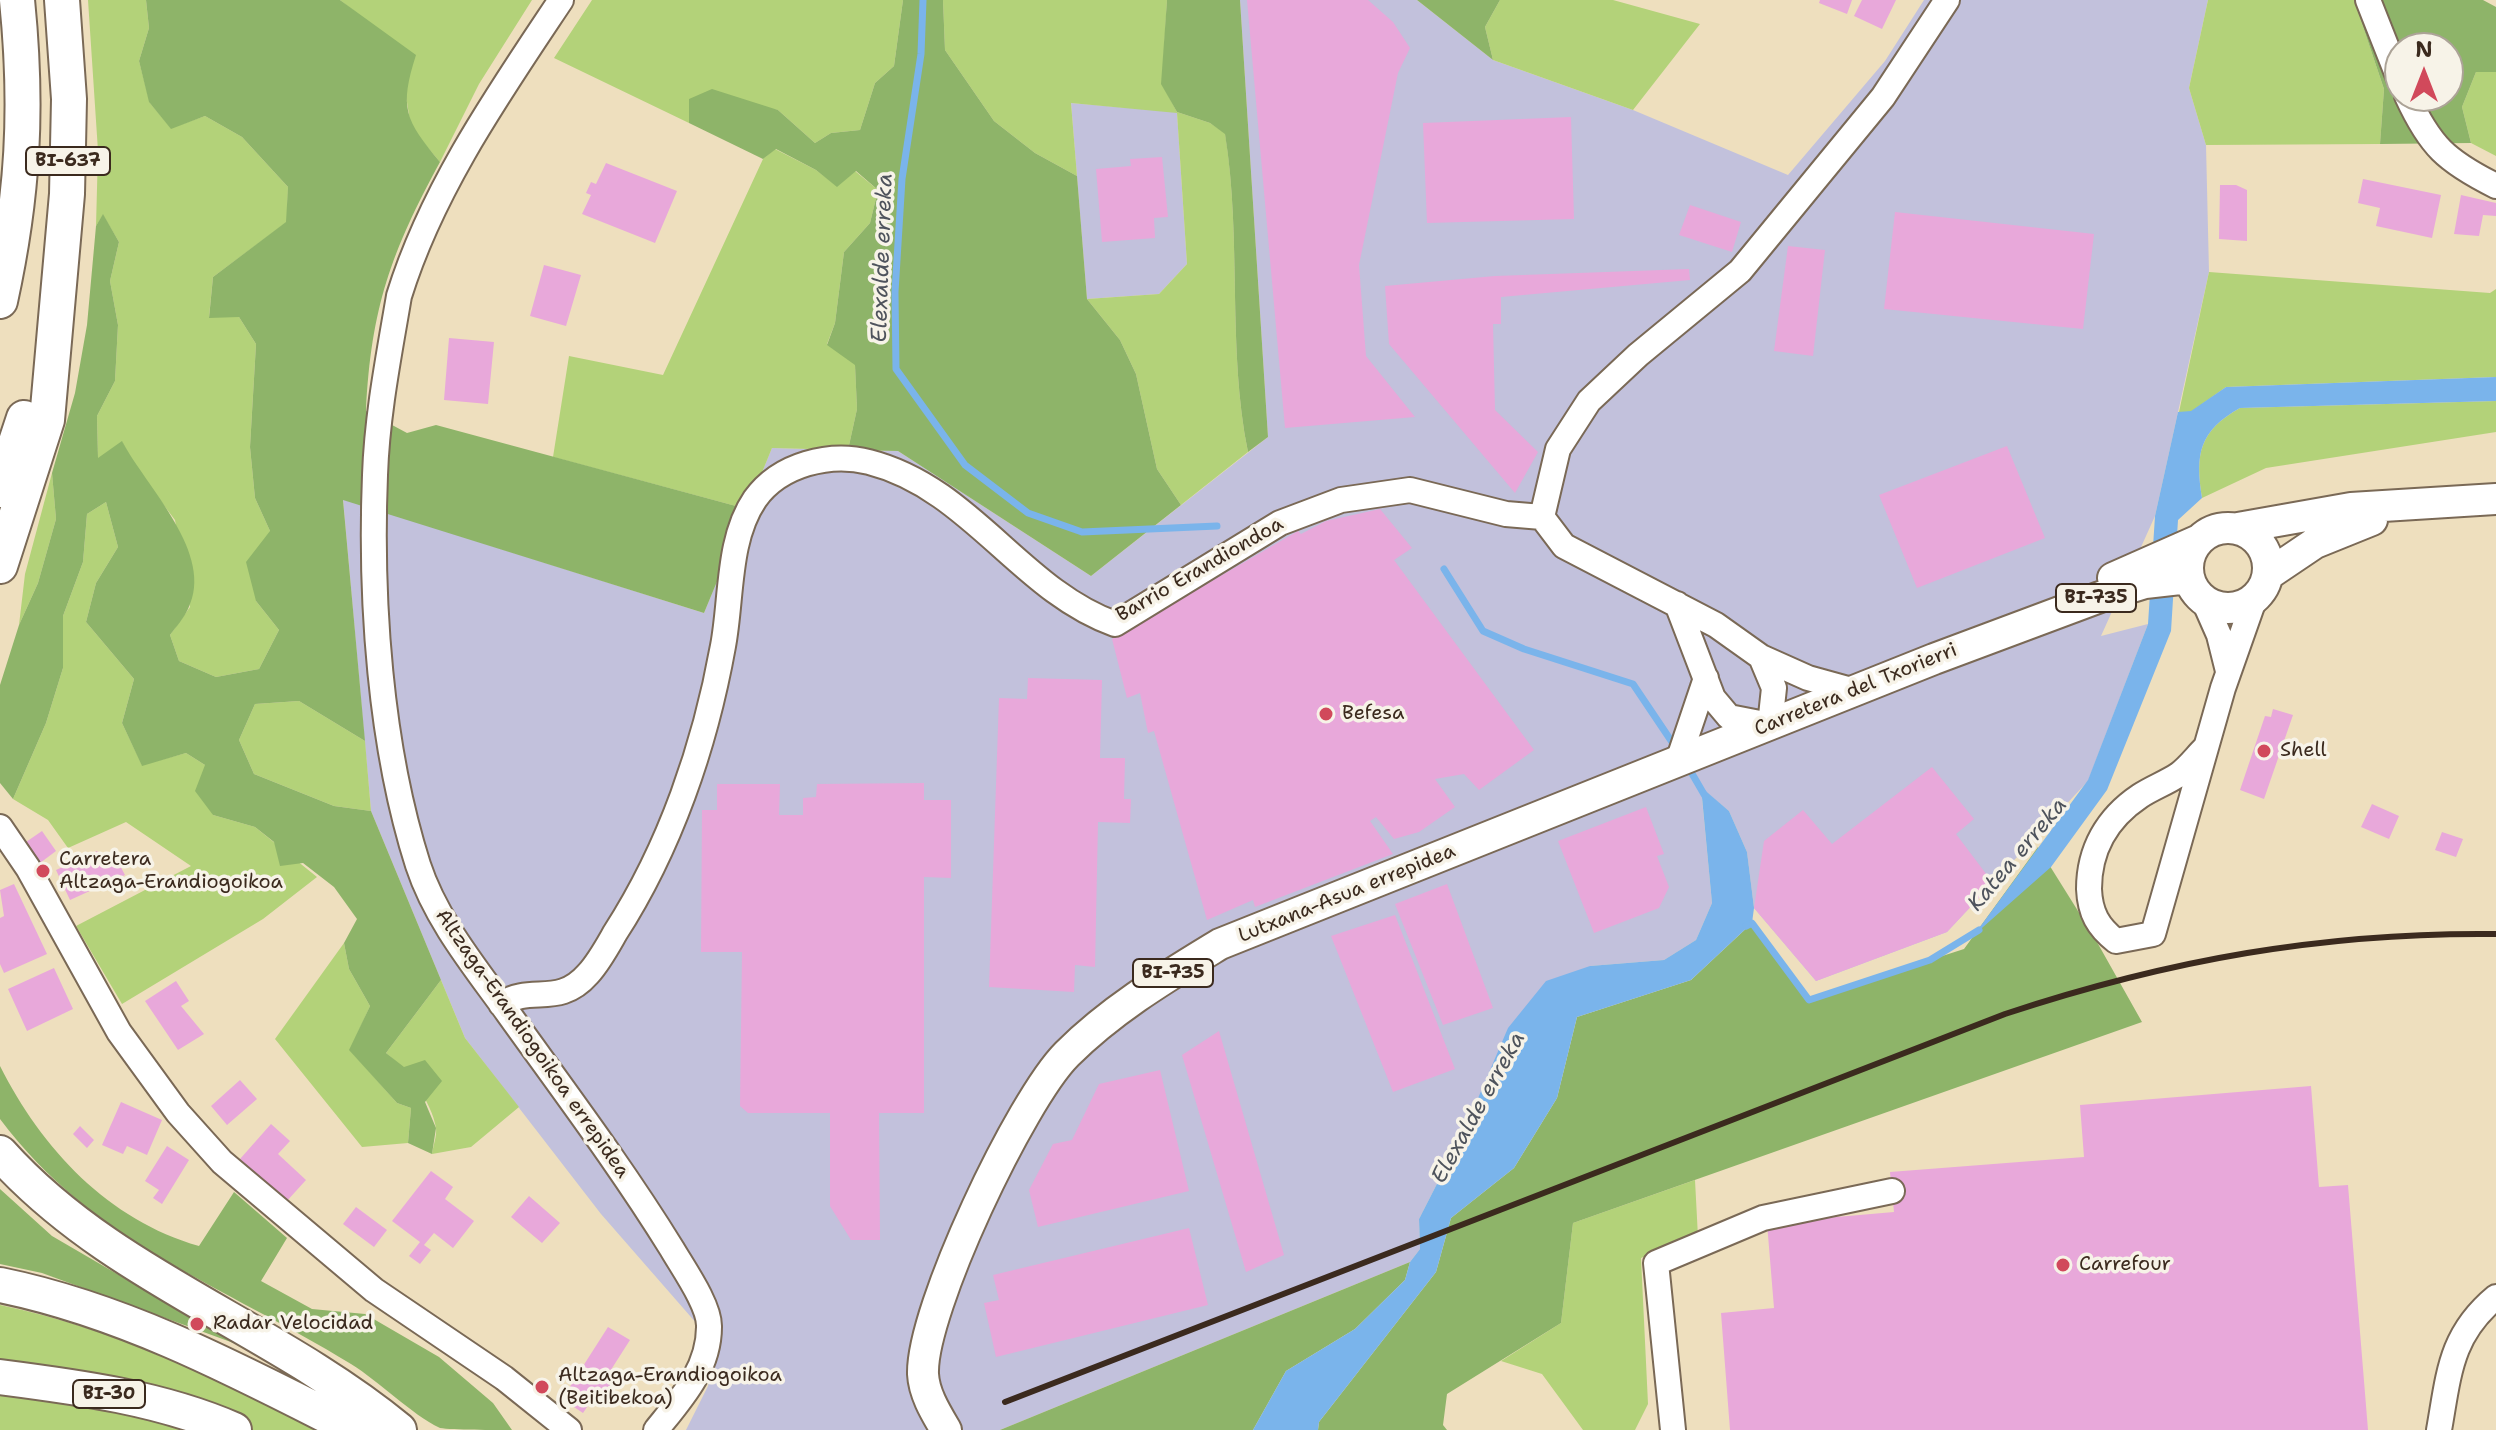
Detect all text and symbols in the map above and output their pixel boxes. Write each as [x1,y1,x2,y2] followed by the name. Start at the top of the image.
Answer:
[2384,32,2464,112] north arrow
[2415,35,2433,64] text: N
[26,147,110,175] road number: BI-637
[867,173,899,343] water label: Elexalde erreka
[1112,512,1288,628] street label: Barrio Erandiondoa
[2056,584,2136,612] road number: BI-735
[1751,638,1961,742] street label: Carretera del Txorierri
[1342,702,1404,726] place label: Befesa
[1317,705,1335,723] marker: Befesa
[2280,739,2326,763] place label: Shell
[2255,742,2273,760] marker: Shell
[1963,793,2073,917] water label: Katea erreka
[1235,839,1459,949] street label: Lutxana-Asua errepidea
[59,848,283,895] place label: Carretera Altzaga-Erandiogoikoa
[34,862,52,880] marker: Carretera Altzaga-Erandiogoikoa
[430,905,634,1183] street label: Altzaga-Erandiogoikoa errepidea
[1133,959,1213,987] road number: BI-735
[1426,1028,1532,1188] water label: Elexalde erreka
[2079,1253,2171,1277] place label: Carrefour
[2054,1256,2072,1274] marker: Carrefour
[213,1312,373,1336] place label: Radar Velocidad
[188,1315,206,1333] marker: Radar Velocidad
[558,1364,782,1411] place label: Altzaga-Erandiogoikoa (Beitibekoa)
[533,1378,551,1396] marker: Altzaga-Erandiogoikoa (Beitibekoa)
[73,1380,145,1408] road number: BI-30

